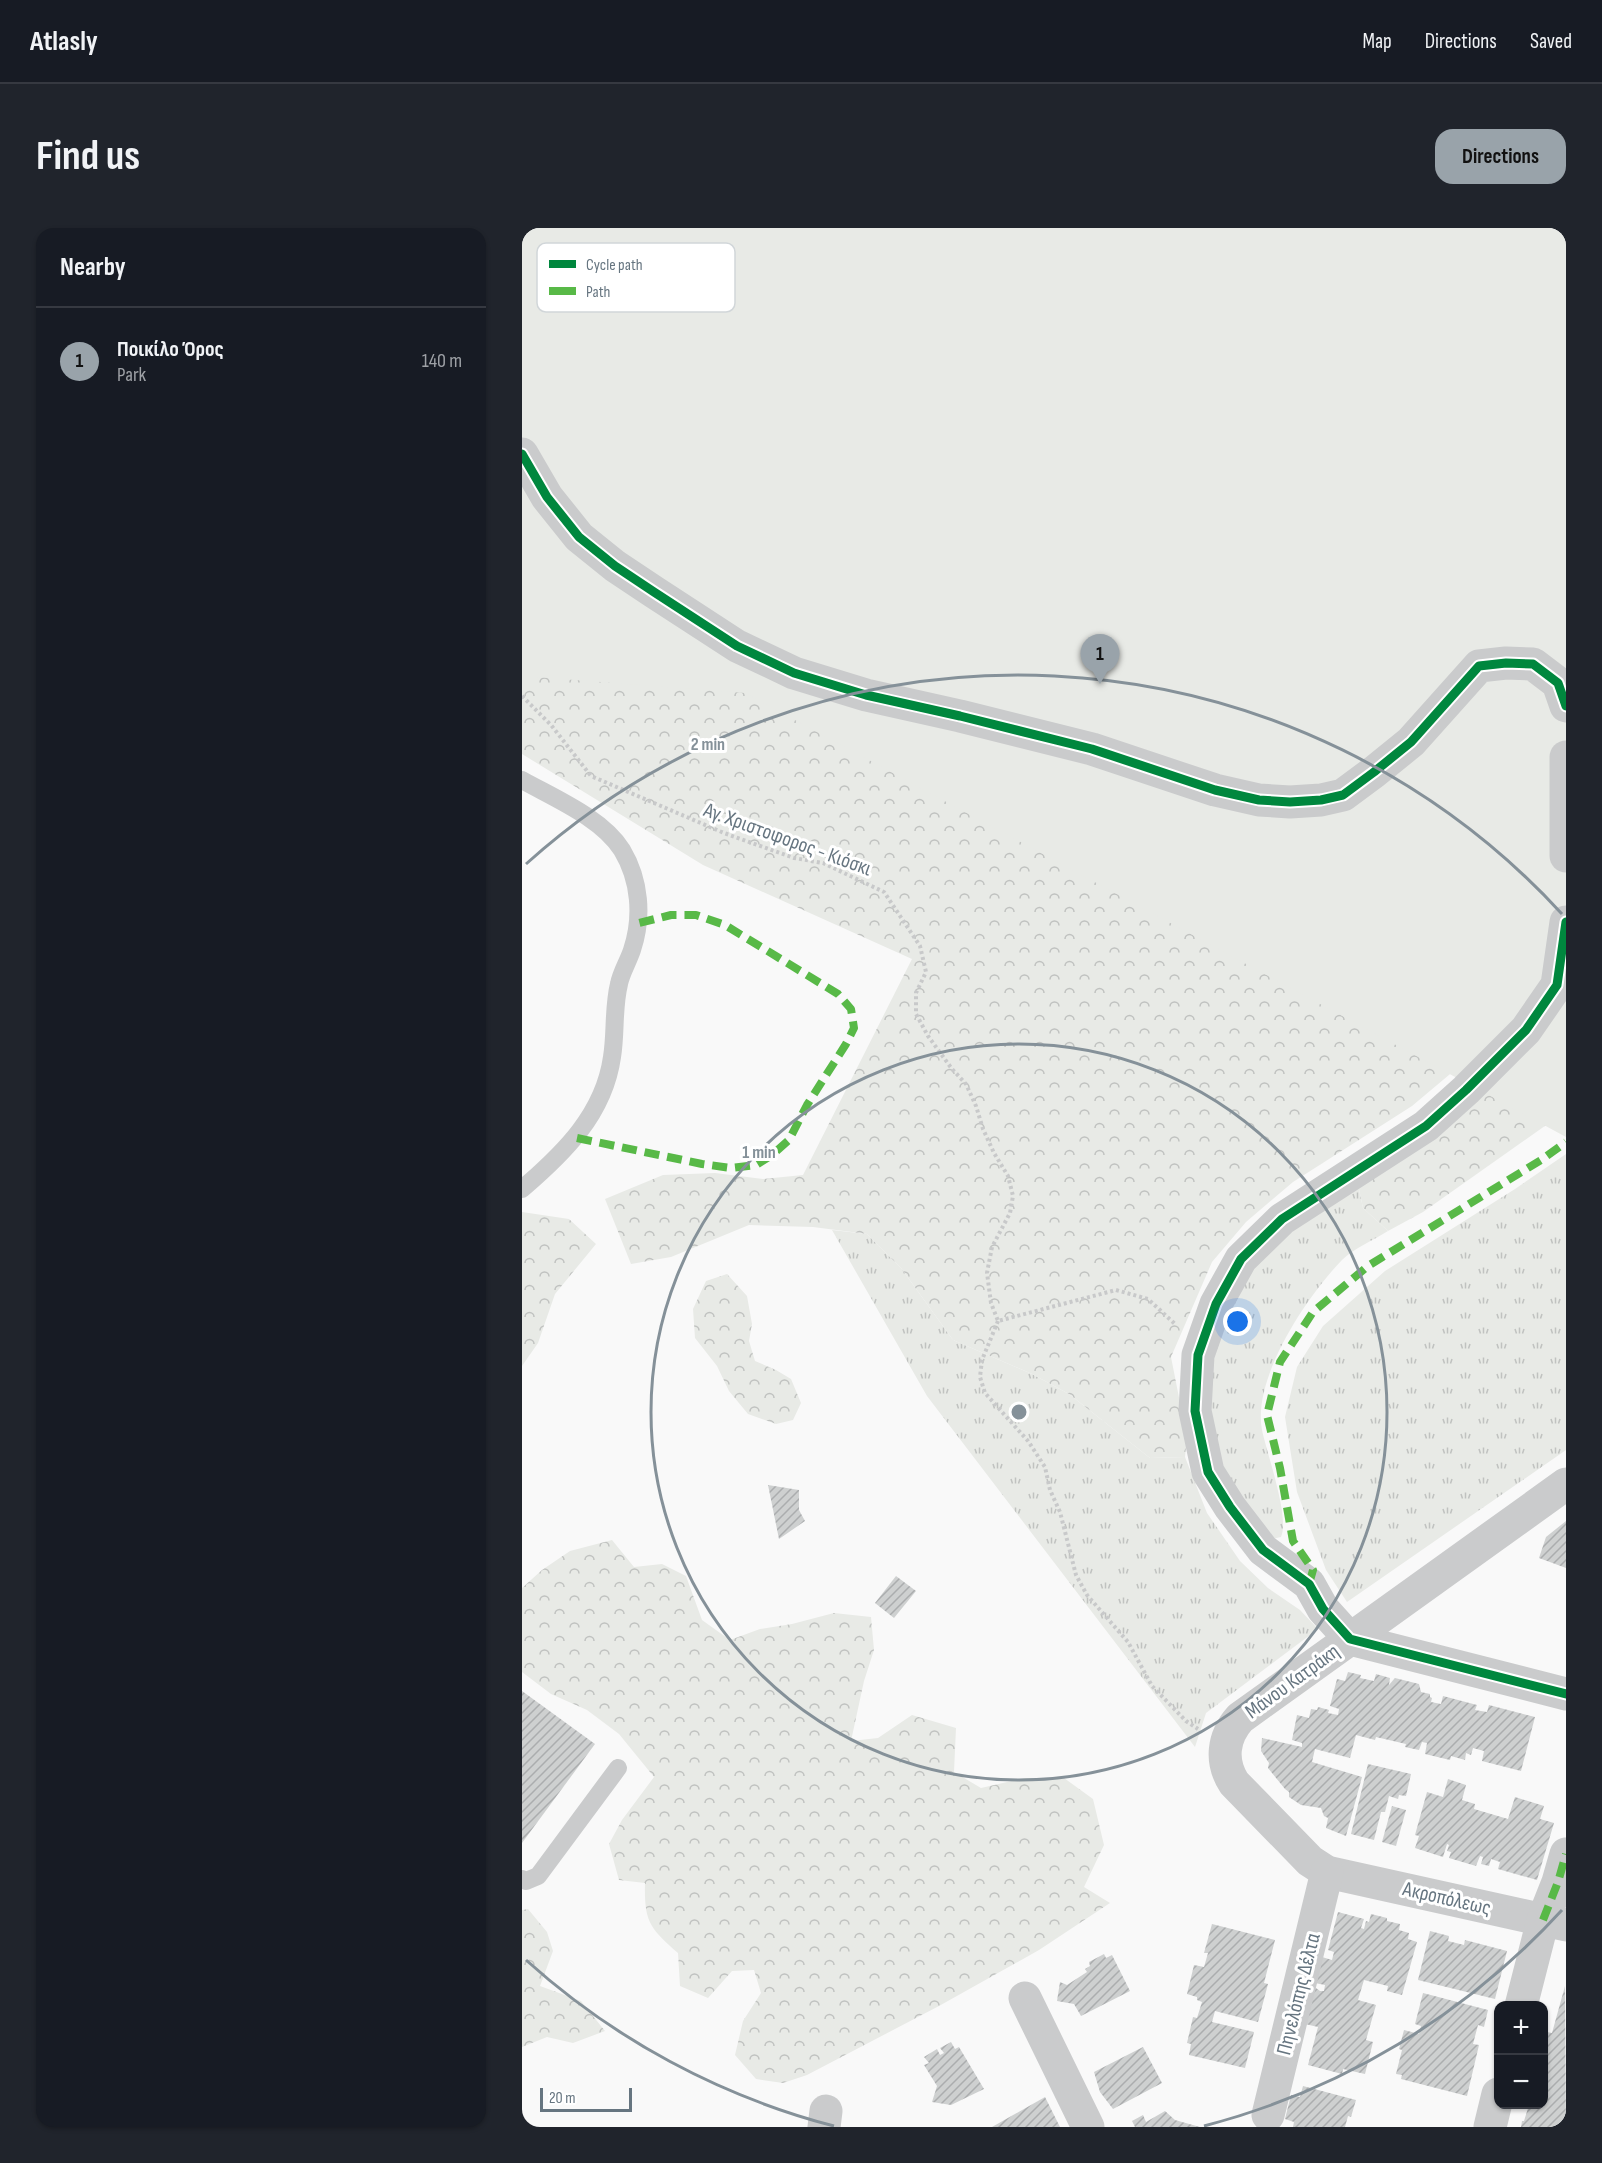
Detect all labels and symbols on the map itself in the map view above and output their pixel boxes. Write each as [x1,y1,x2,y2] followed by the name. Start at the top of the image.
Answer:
[537,243,735,312] legend
[586,256,643,275] text: Cycle path
[586,283,610,302] text: Path
[1080,634,1120,684] pin: 1
[691,734,725,755] text: 2 min
[699,797,875,881] street label: Αγ. Χριστοφορος - Κιόσκι
[742,1142,776,1163] text: 1 min
[1223,1307,1252,1336] your location
[1009,1402,1029,1422] centre of rings
[1240,1639,1344,1724] street label: Μάνου Κατράκη
[1400,1876,1493,1921] street label: Ακροπόλεως
[1271,1930,1326,2058] street label: Πηνελόπης Δέλτα
[540,2085,632,2112] scale bar

